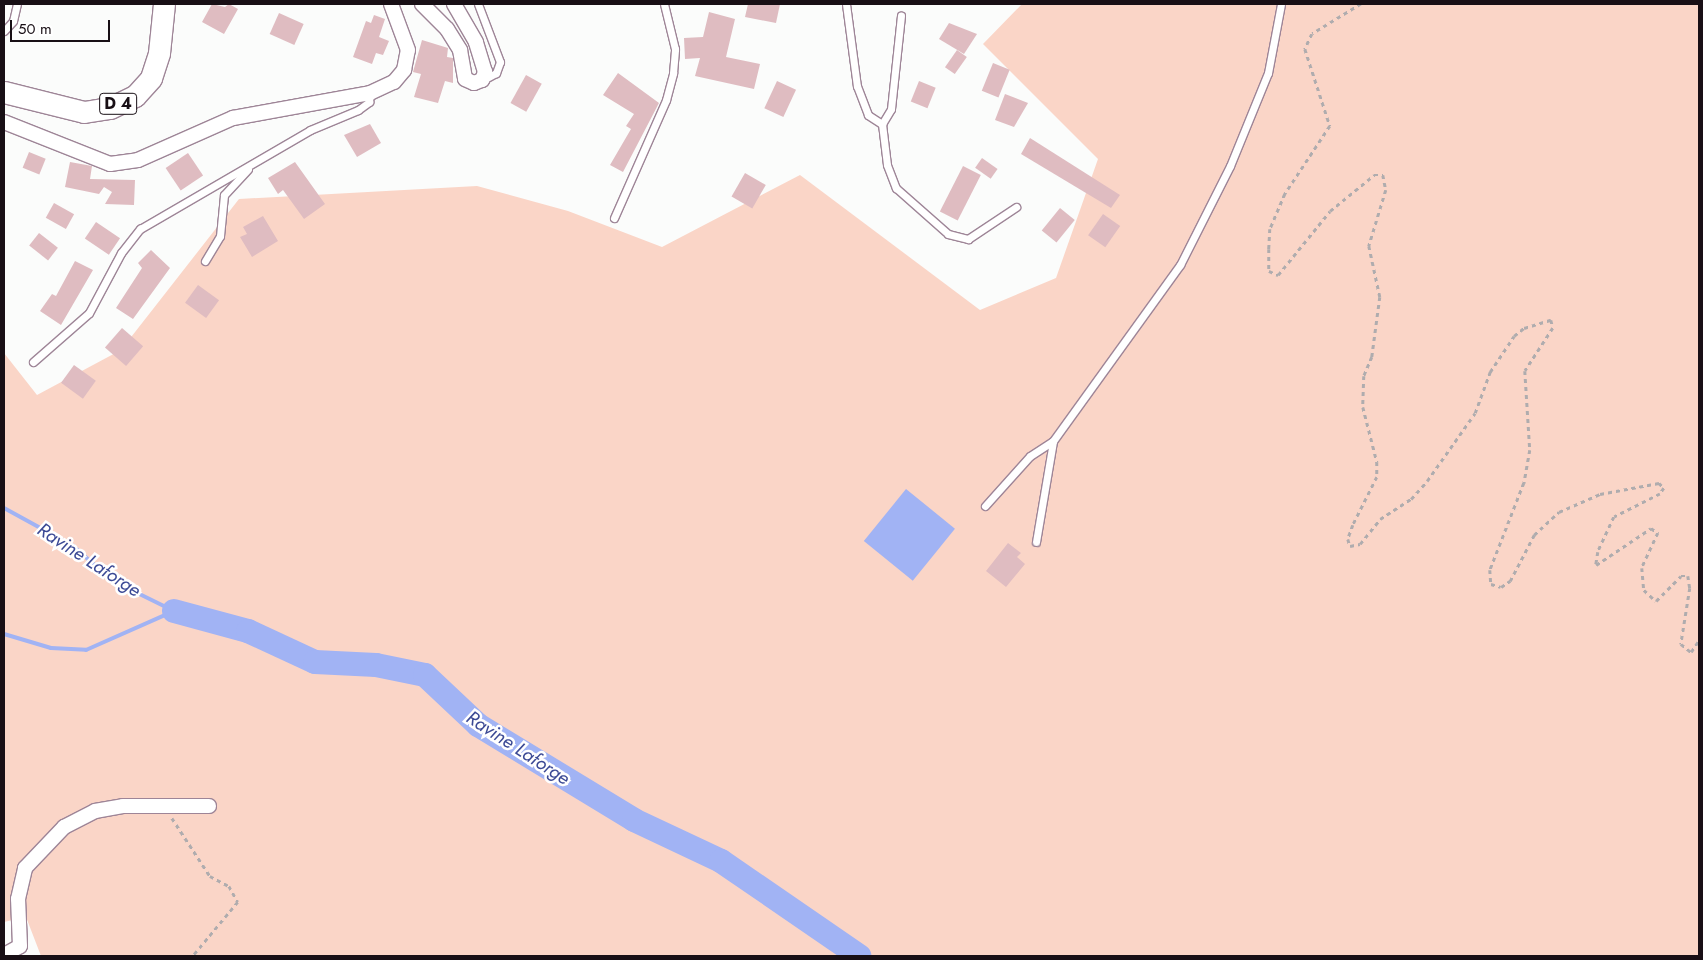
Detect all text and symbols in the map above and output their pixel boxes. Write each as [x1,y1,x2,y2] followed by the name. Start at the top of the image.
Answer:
[12,10,112,42] scale bar
[18,18,52,40] text: 50 m
[98,90,138,118] road number: D 4
[33,518,145,602] water label: Ravine Laforge
[462,706,574,790] water label: Ravine Laforge

